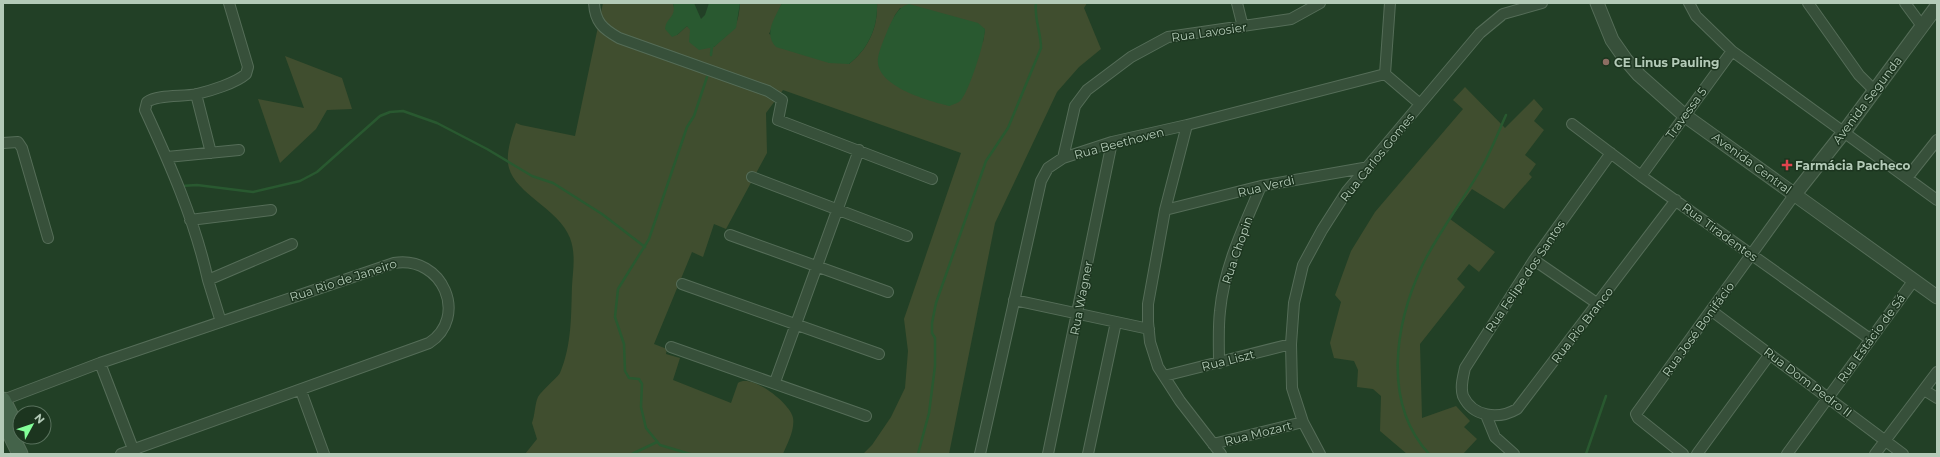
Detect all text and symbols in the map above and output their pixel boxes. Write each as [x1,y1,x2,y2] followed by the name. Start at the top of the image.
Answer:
[1170,19,1248,45] street label: Rua Lavosier
[1829,53,1905,147] street label: Avenida Segunda
[1614,55,1720,70] place label: CE Linus Pauling
[1601,57,1611,67] marker: CE Linus Pauling
[1662,84,1710,142] street label: Travessa 5
[1337,110,1417,204] street label: Rua Carlos Gomes
[1072,124,1166,162] street label: Rua Beethoven
[1709,129,1795,197] street label: Avenida Central
[1795,158,1911,173] place label: Farmácia Pacheco
[1782,160,1792,170] marker: Farmácia Pacheco
[1236,172,1296,200] street label: Rua Verdi
[1679,200,1761,265] street label: Rua Tiradentes
[1218,214,1256,286] street label: Rua Chopin
[1482,217,1568,335] street label: Rua Felipe dos Santos
[287,256,399,304] street label: Rua Rio de Janeiro
[1066,260,1096,336] street label: Rua Wagner
[1659,279,1737,379] street label: Rua José Bonifácio
[1548,284,1616,366] street label: Rua Rio Branco
[1834,291,1908,385] street label: Rua Estácio de Sá
[1761,344,1855,420] street label: Rua Dom Pedro II
[1200,346,1256,374] street label: Rua Liszt
[12,405,52,445] north arrow
[31,411,48,426] text: N
[1223,417,1293,449] street label: Rua Mozart

